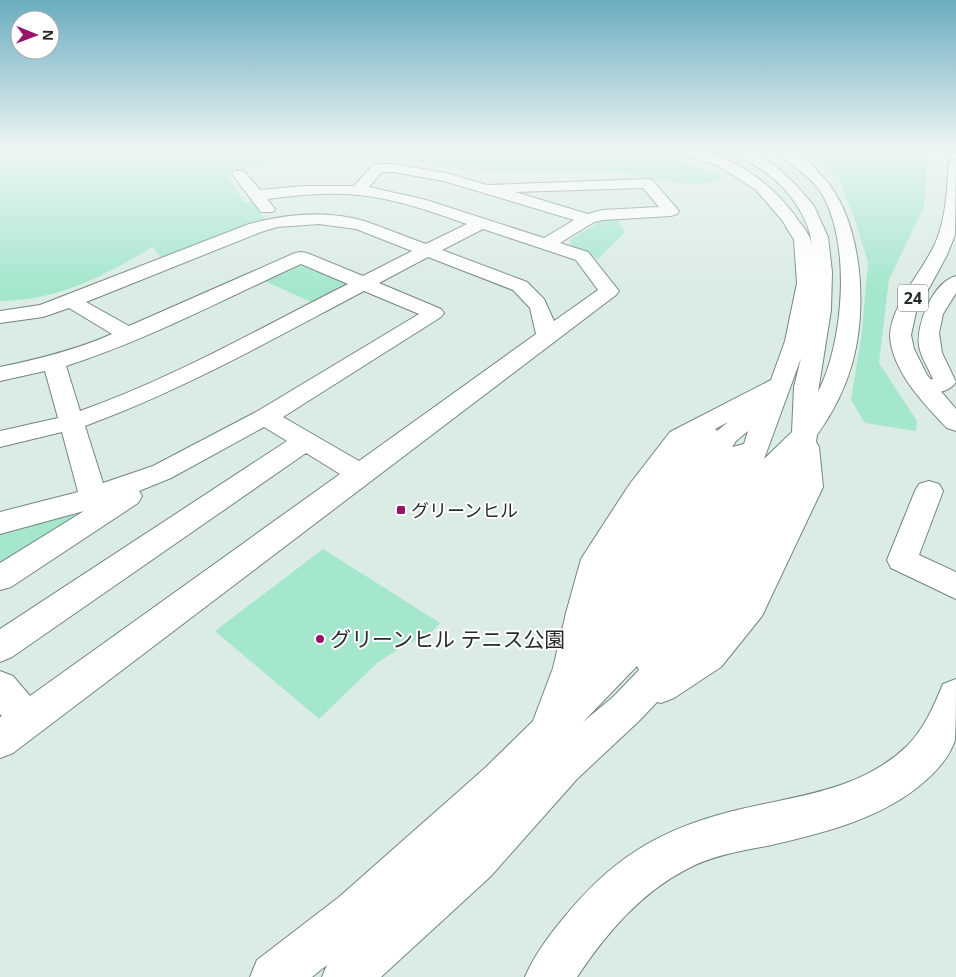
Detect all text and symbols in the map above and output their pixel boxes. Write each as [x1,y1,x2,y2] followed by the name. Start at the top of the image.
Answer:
[10,10,60,60] north arrow
[39,29,58,41] text: N
[898,284,928,312] road number: 24
[411,498,518,522] place label: グリーンヒル
[395,504,407,516] marker: グリーンヒル
[330,625,565,653] place label: グリーンヒル テニス公園
[314,633,326,645] marker: グリーンヒル テニス公園

